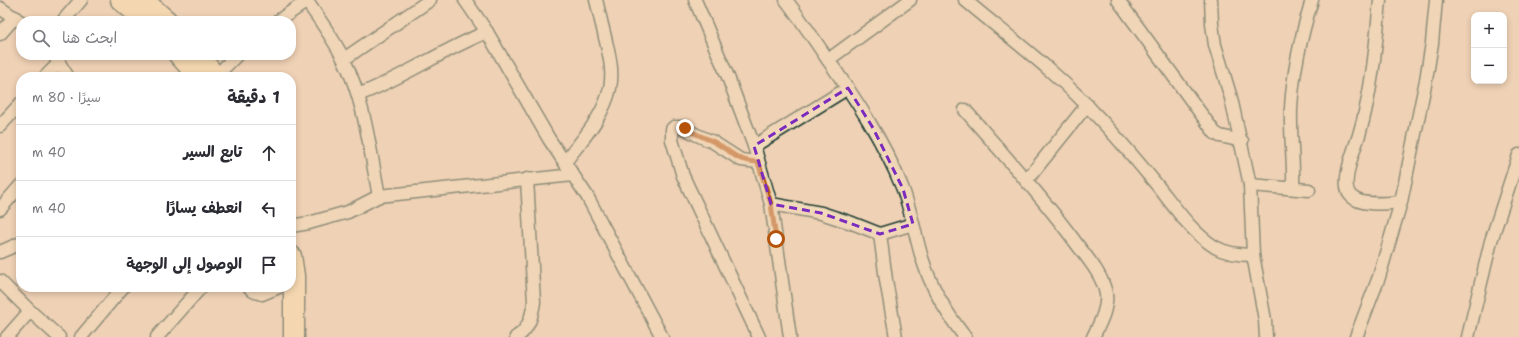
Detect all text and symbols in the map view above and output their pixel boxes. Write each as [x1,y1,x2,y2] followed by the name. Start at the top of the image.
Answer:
[1471,12,1507,84] map controls
[1471,12,1507,48] button: +
[16,16,296,60] search box
[30,27,52,49] icon: search
[62,28,117,48] text: ابحث هنا
[1471,48,1507,84] button: −
[227,86,280,108] text: 1 دقيقة
[32,89,101,106] text: سيرًا · 80 m
[676,119,694,137] route end
[183,142,242,162] text: تابع السير
[258,142,280,164] icon: ahead
[32,144,66,161] text: 40 m
[166,198,242,218] text: انعطف يسارًا
[258,198,280,220] icon: left
[32,200,66,217] text: 40 m
[767,230,785,248] route start
[126,254,242,274] text: الوصول إلى الوجهة
[258,254,280,276] icon: arrive

